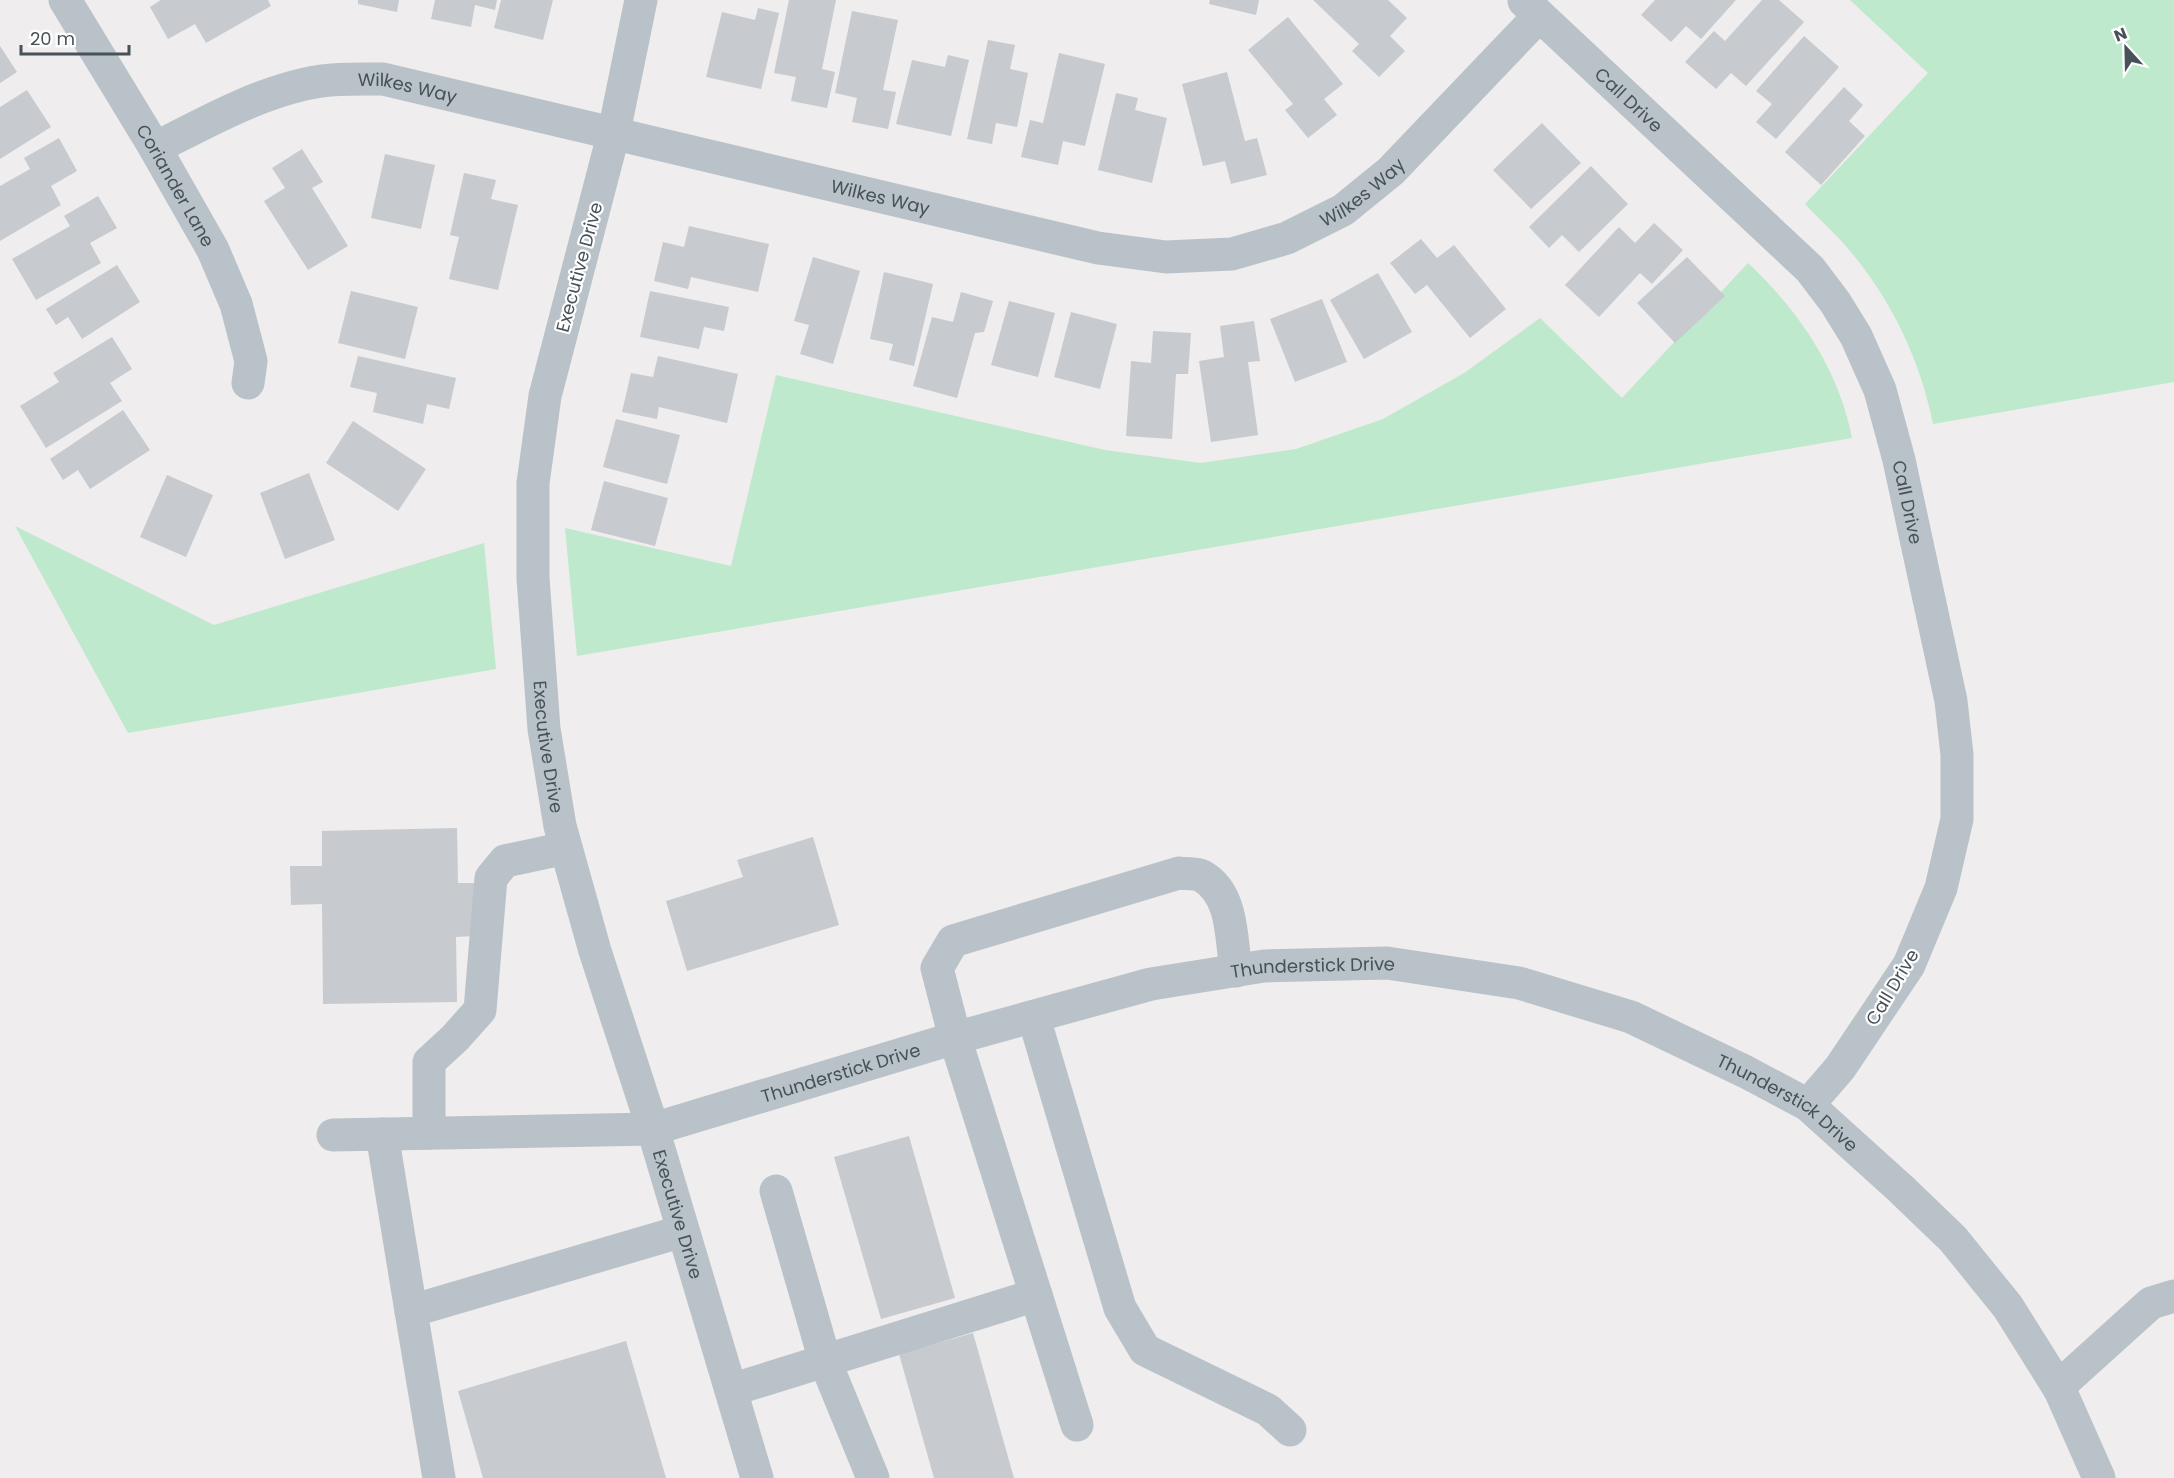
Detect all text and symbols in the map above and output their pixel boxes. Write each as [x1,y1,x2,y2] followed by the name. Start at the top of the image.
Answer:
[21,18,129,56] scale bar
[2096,18,2156,78] north arrow
[2111,22,2130,47] text: N
[30,26,75,51] text: 20 m
[1590,61,1669,138] street label: Call Drive
[358,66,459,109] street label: Wilkes Way
[131,119,221,251] street label: Coriander Lane
[1315,152,1410,232] street label: Wilkes Way
[828,173,932,220] street label: Wilkes Way
[550,199,608,335] street label: Executive Drive
[1887,458,1929,546] street label: Call Drive
[528,680,570,815] street label: Executive Drive
[1859,944,1925,1030] street label: Call Drive
[1229,950,1397,984] street label: Thunderstick Drive
[758,1037,923,1108] street label: Thunderstick Drive
[1713,1047,1864,1157] street label: Thunderstick Drive
[647,1146,709,1282] street label: Executive Drive

